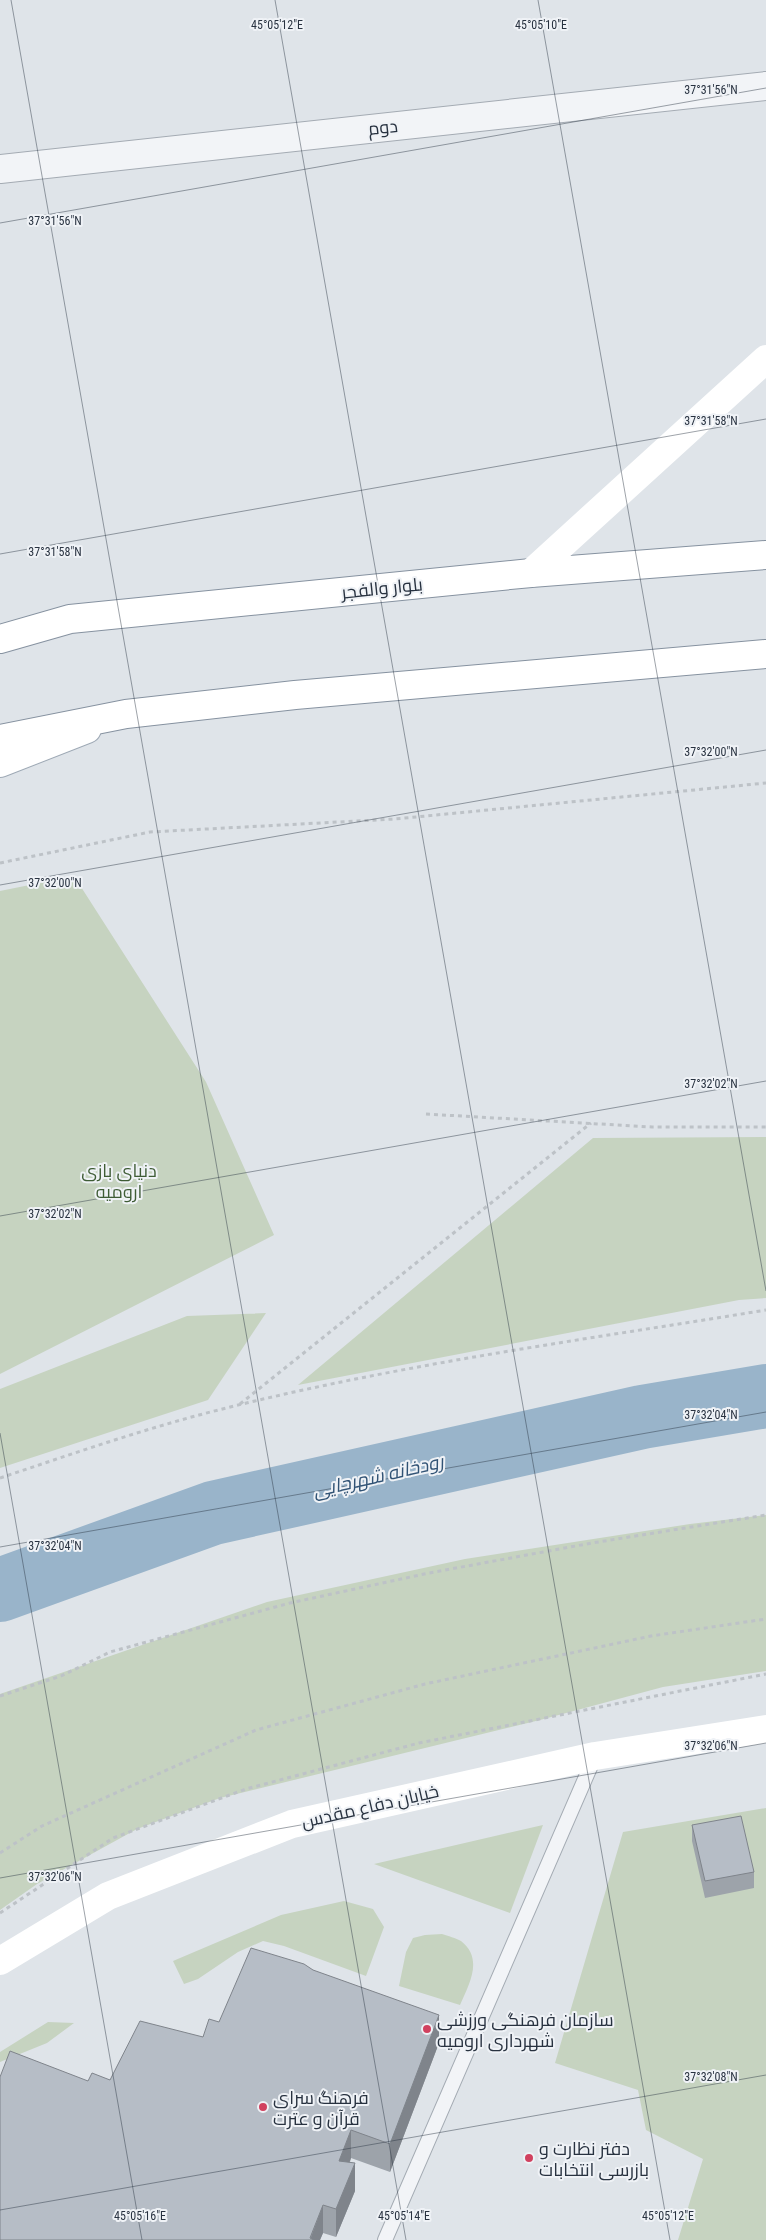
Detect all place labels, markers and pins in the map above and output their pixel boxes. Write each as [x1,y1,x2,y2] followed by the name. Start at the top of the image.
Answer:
[437,2009,614,2052] place label: سازمان فرهنگی ورزشی شهرداری ارومیه
[421,2023,433,2035] marker: سازمان فرهنگی ورزشی شهرداری ارومیه
[273,2087,369,2130] place label: فرهنگ سرای قرآن و عترت
[257,2101,269,2113] marker: فرهنگ سرای قرآن و عترت
[539,2138,649,2181] place label: دفتر نظارت و بازرسی انتخابات
[523,2152,535,2164] marker: دفتر نظارت و بازرسی انتخابات

